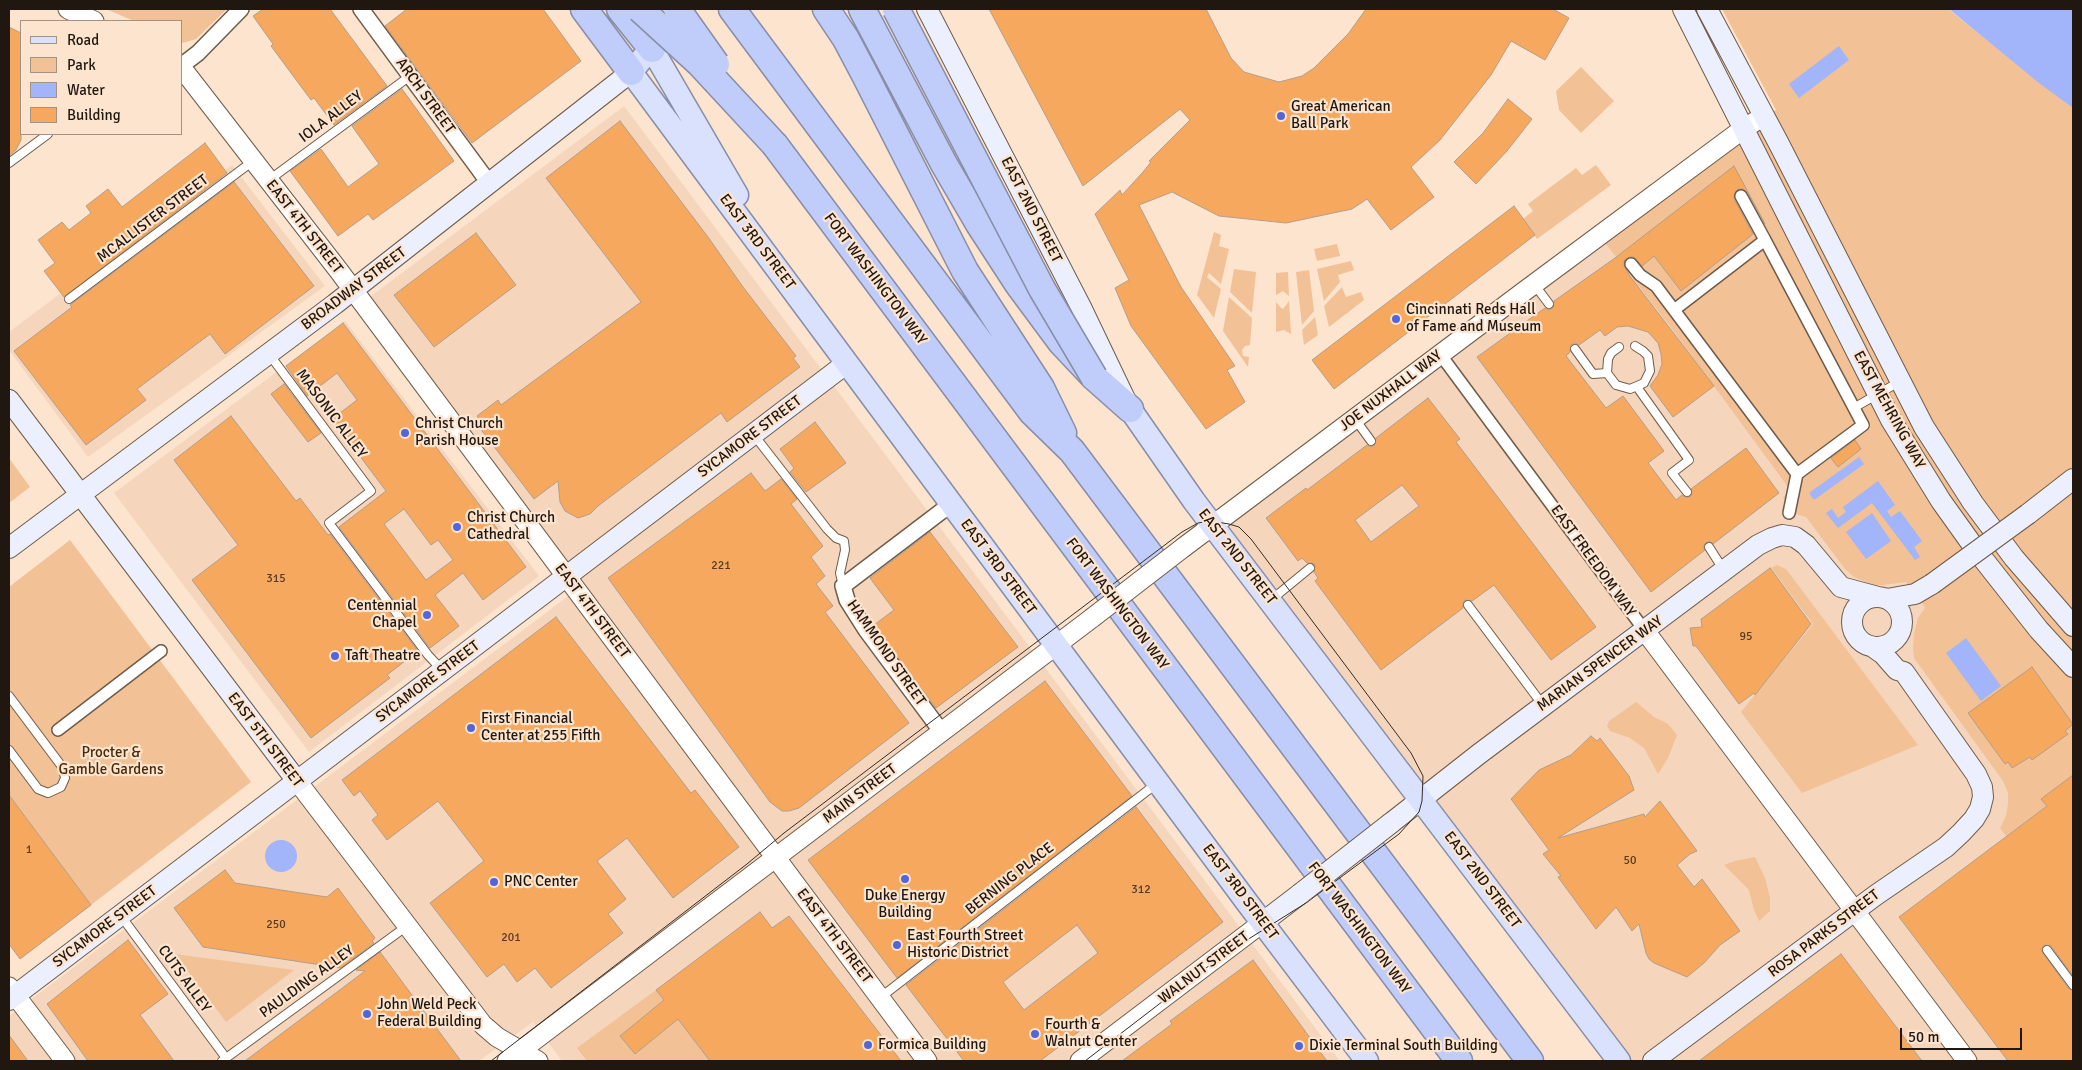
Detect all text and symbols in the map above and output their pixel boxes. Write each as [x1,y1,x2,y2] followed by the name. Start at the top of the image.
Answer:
[20,20,182,135] legend
[67,31,99,49] text: Road
[392,55,458,137] street label: ARCH STREET
[67,56,96,74] text: Park
[67,81,105,99] text: Water
[296,87,366,147] street label: IOLA ALLEY
[1291,98,1391,133] place label: Great American Ball Park
[67,106,121,124] text: Building
[1275,110,1287,122] marker: Great American Ball Park
[997,154,1065,266] street label: EAST 2ND STREET
[94,171,212,267] street label: MCALLISTER STREET
[262,177,346,277] street label: EAST 4TH STREET
[715,191,799,293] street label: EAST 3RD STREET
[820,210,930,348] street label: FORT WASHINGTON WAY
[298,244,410,334] street label: BROADWAY STREET
[1406,301,1541,336] place label: Cincinnati Reds Hall of Fame and Museum
[1390,313,1402,325] marker: Cincinnati Reds Hall of Fame and Museum
[1336,347,1446,435] street label: JOE NUXHALL WAY
[1849,348,1929,472] street label: EAST MEHRING WAY
[292,366,370,462] street label: MASONIC ALLEY
[695,392,805,482] street label: SYCAMORE STREET
[415,415,503,450] place label: Christ Church Parish House
[399,427,411,439] marker: Christ Church Parish House
[1547,502,1639,620] street label: EAST FREEDOM WAY
[1194,506,1280,608] street label: EAST 2ND STREET
[467,509,555,544] place label: Christ Church Cathedral
[956,516,1040,618] street label: EAST 3RD STREET
[451,521,463,533] marker: Christ Church Cathedral
[1062,535,1172,673] street label: FORT WASHINGTON WAY
[711,559,731,573] house number: 221
[551,560,633,662] street label: EAST 4TH STREET
[266,572,286,586] house number: 315
[347,597,417,632] place label: Centennial Chapel
[843,597,929,709] street label: HAMMOND STREET
[421,609,433,621] marker: Centennial Chapel
[1534,612,1666,716] street label: MARIAN SPENCER WAY
[1740,630,1752,644] house number: 95
[373,637,483,727] street label: SYCAMORE STREET
[345,647,420,665] place label: Taft Theatre
[329,650,341,662] marker: Taft Theatre
[224,689,306,791] street label: EAST 5TH STREET
[481,710,600,745] place label: First Financial Center at 255 Fifth
[465,722,477,734] marker: First Financial Center at 255 Fifth
[58,744,164,779] park label: Procter & Gamble Gardens
[819,760,901,828] street label: MAIN STREET
[1440,828,1524,932] street label: EAST 2ND STREET
[962,839,1058,919] street label: BERNING PLACE
[1198,841,1282,943] street label: EAST 3RD STREET
[26,843,32,857] house number: 1
[1624,854,1636,868] house number: 50
[1304,859,1414,997] street label: FORT WASHINGTON WAY
[504,873,578,891] place label: PNC Center
[899,873,911,885] marker: Duke Energy Building
[488,876,500,888] marker: PNC Center
[50,882,160,972] street label: SYCAMORE STREET
[1131,883,1151,897] house number: 312
[793,885,875,987] street label: EAST 4TH STREET
[1765,886,1883,982] street label: ROSA PARKS STREET
[865,887,945,922] place label: Duke Energy Building
[266,918,286,932] house number: 250
[907,927,1023,962] place label: East Fourth Street Historic District
[1155,928,1253,1008] street label: WALNUT STREET
[501,931,521,945] house number: 201
[891,939,903,951] marker: East Fourth Street Historic District
[154,942,214,1016] street label: CUTS ALLEY
[256,942,358,1022] street label: PAULDING ALLEY
[377,996,482,1031] place label: John Weld Peck Federal Building
[361,1008,373,1020] marker: John Weld Peck Federal Building
[1045,1016,1137,1051] place label: Fourth & Walnut Center
[1902,1018,2024,1050] scale bar
[1029,1028,1041,1040] marker: Fourth & Walnut Center
[1908,1028,1939,1046] text: 50 m
[878,1036,986,1054] place label: Formica Building
[1309,1037,1498,1055] place label: Dixie Terminal South Building
[862,1039,874,1051] marker: Formica Building
[1293,1040,1305,1052] marker: Dixie Terminal South Building

